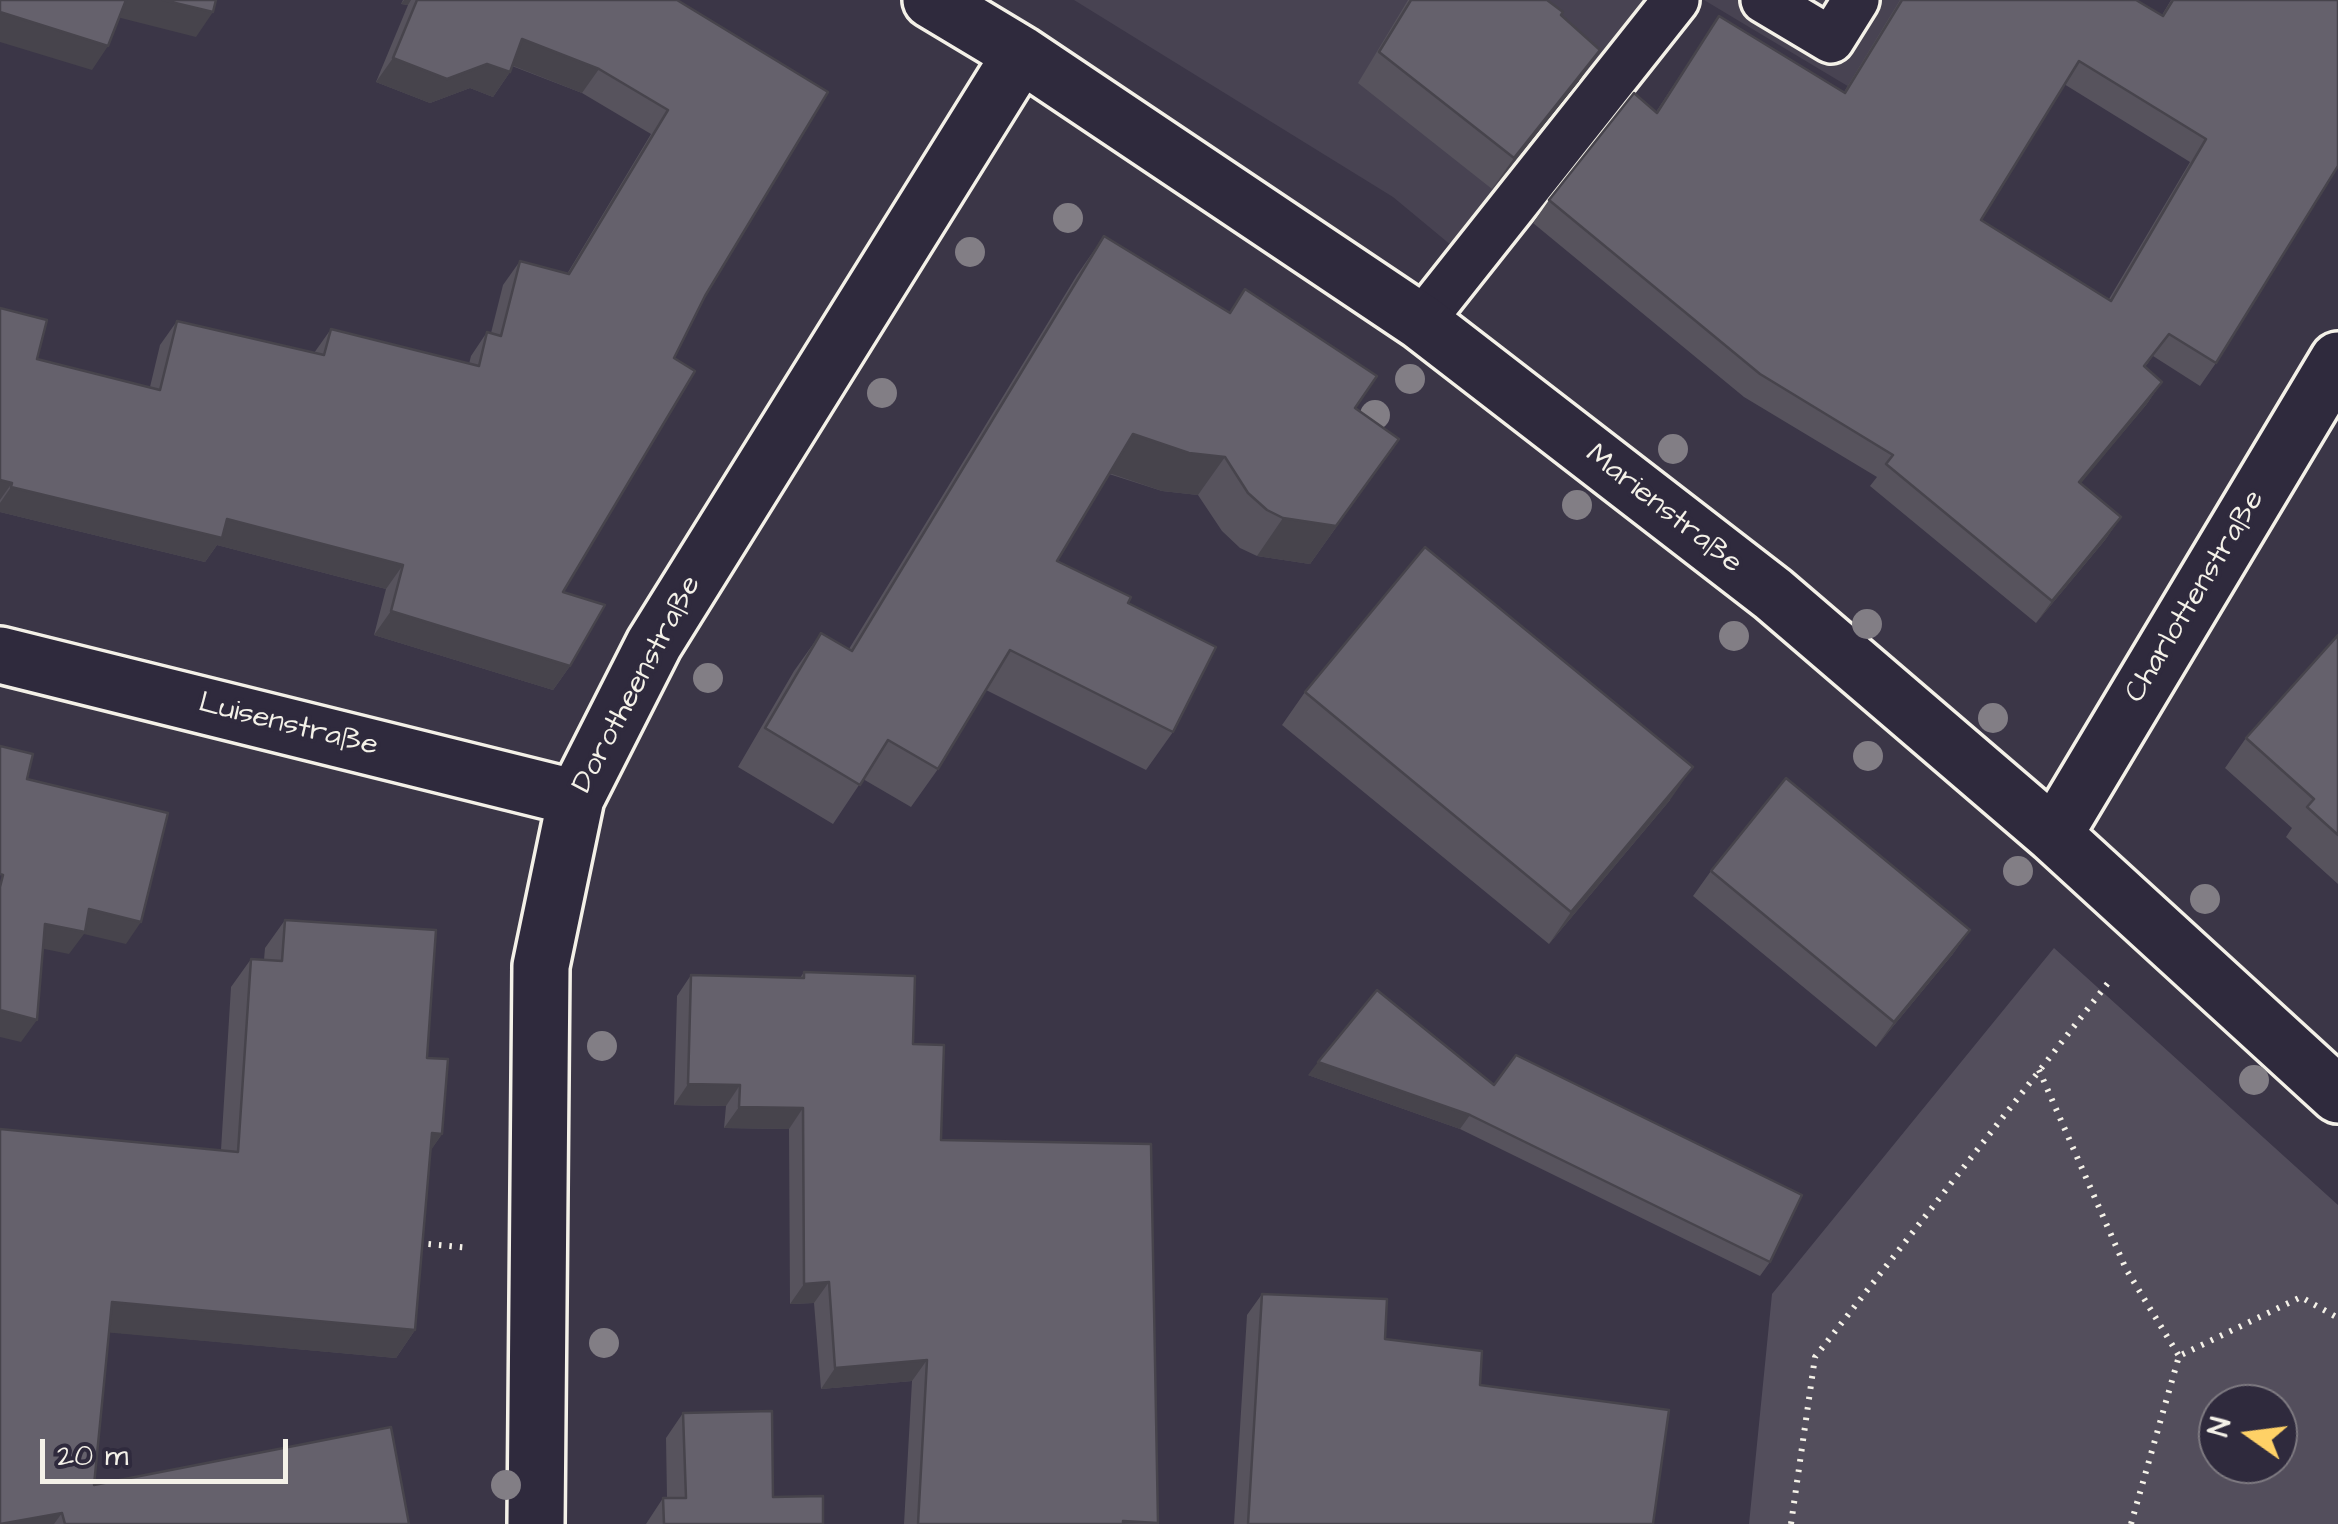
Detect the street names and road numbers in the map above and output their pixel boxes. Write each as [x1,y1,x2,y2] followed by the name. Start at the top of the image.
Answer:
[1577,438,1749,582] street label: Marienstraße
[2118,484,2274,710] street label: Charlottenstraße
[566,570,710,800] street label: Dorotheenstraße
[195,686,381,766] street label: Luisenstraße

